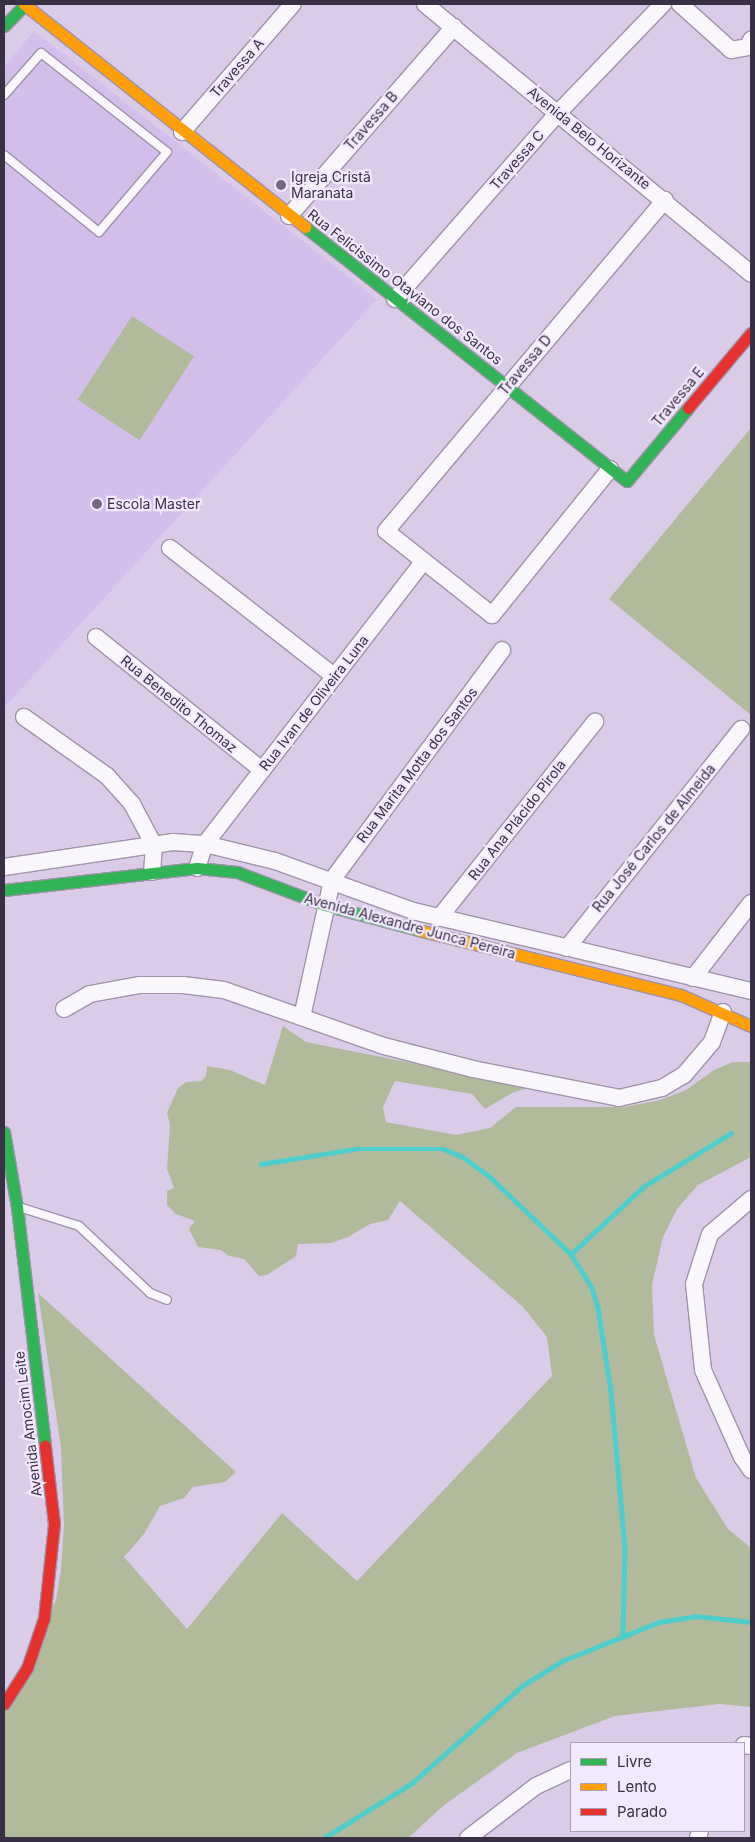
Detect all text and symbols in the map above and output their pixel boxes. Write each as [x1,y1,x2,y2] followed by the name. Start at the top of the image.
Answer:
[207,35,267,101] street label: Travessa A
[524,83,654,193] street label: Avenida Belo Horizante
[341,88,401,154] street label: Travessa B
[486,127,548,193] street label: Travessa C
[291,169,371,202] place label: Igreja Cristã Maranata
[275,179,287,191] marker: Igreja Cristã Maranata
[304,206,506,368] street label: Rua Felicissimo Otaviano dos Santos
[495,331,555,399] street label: Travessa D
[648,364,708,430] street label: Travessa E
[107,496,200,512] place label: Escola Master
[91,498,103,510] marker: Escola Master
[256,632,372,774] street label: Rua Ivan de Oliveira Luna
[117,652,241,756] street label: Rua Benedito Thomaz
[353,684,481,846] street label: Rua Marita Motta dos Santos
[465,756,569,884] street label: Rua Ana Plácido Pirola
[589,761,719,915] street label: Rua José Carlos de Almeida
[302,890,518,962] street label: Avenida Alexandre Junca Pereira
[11,1350,45,1498] street label: Avenida Amocim Leite
[570,1742,745,1832] legend
[617,1752,652,1771] text: Livre
[617,1777,657,1796] text: Lento
[617,1802,667,1821] text: Parado

